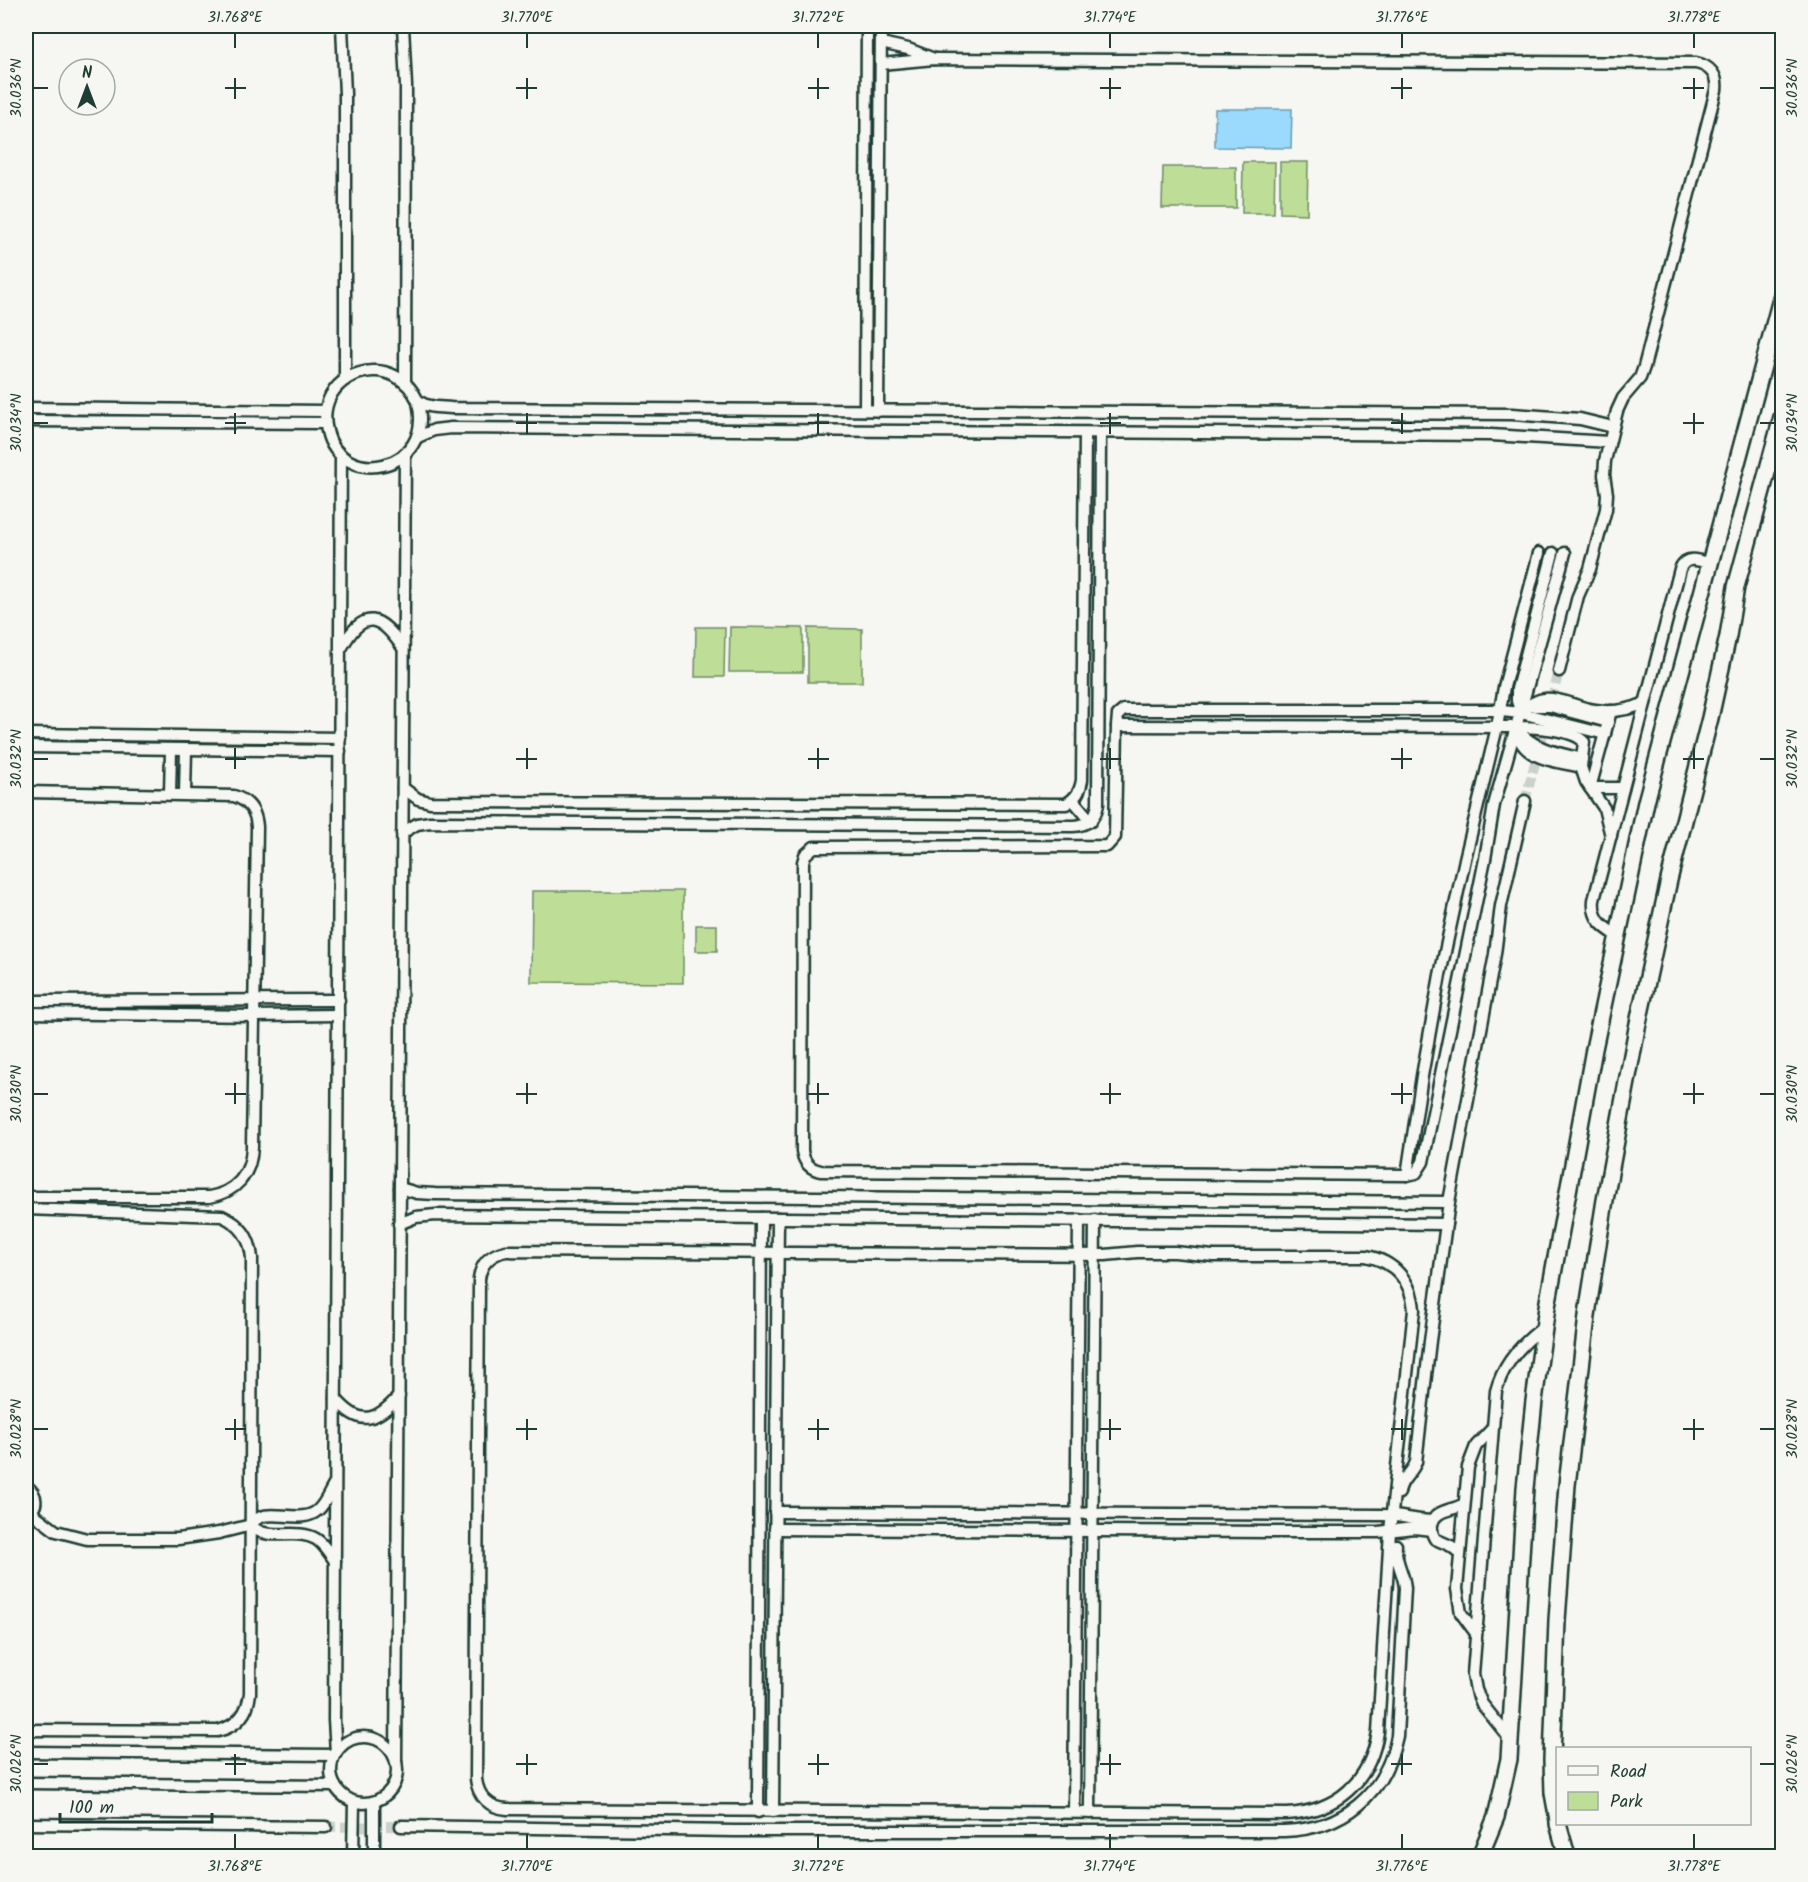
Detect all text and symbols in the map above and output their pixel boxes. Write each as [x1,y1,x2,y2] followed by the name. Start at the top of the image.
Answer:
[208,6,264,30] text: 31.768°E
[501,6,554,30] text: 31.770°E
[791,6,846,30] text: 31.772°E
[1084,6,1138,30] text: 31.774°E
[1376,6,1430,30] text: 31.776°E
[1667,6,1722,30] text: 31.778°E
[57,57,117,117] north arrow
[5,58,29,118] text: 30.036°N
[1781,58,1805,118] text: 30.036°N
[82,61,92,86] text: N
[5,393,29,453] text: 30.034°N
[1781,393,1805,453] text: 30.034°N
[5,729,29,789] text: 30.032°N
[1781,729,1805,789] text: 30.032°N
[5,1065,29,1123] text: 30.030°N
[1781,1065,1805,1123] text: 30.030°N
[5,1399,29,1459] text: 30.028°N
[1781,1399,1805,1459] text: 30.028°N
[5,1734,29,1794] text: 30.026°N
[1781,1734,1805,1794] text: 30.026°N
[1556,1747,1751,1825] legend
[1610,1758,1647,1787] text: Road
[60,1786,212,1824] scale bar
[1610,1788,1643,1817] text: Park
[69,1794,114,1823] text: 100 m
[208,1855,264,1879] text: 31.768°E
[501,1855,554,1879] text: 31.770°E
[791,1855,846,1879] text: 31.772°E
[1084,1855,1138,1879] text: 31.774°E
[1376,1855,1430,1879] text: 31.776°E
[1667,1855,1722,1879] text: 31.778°E

